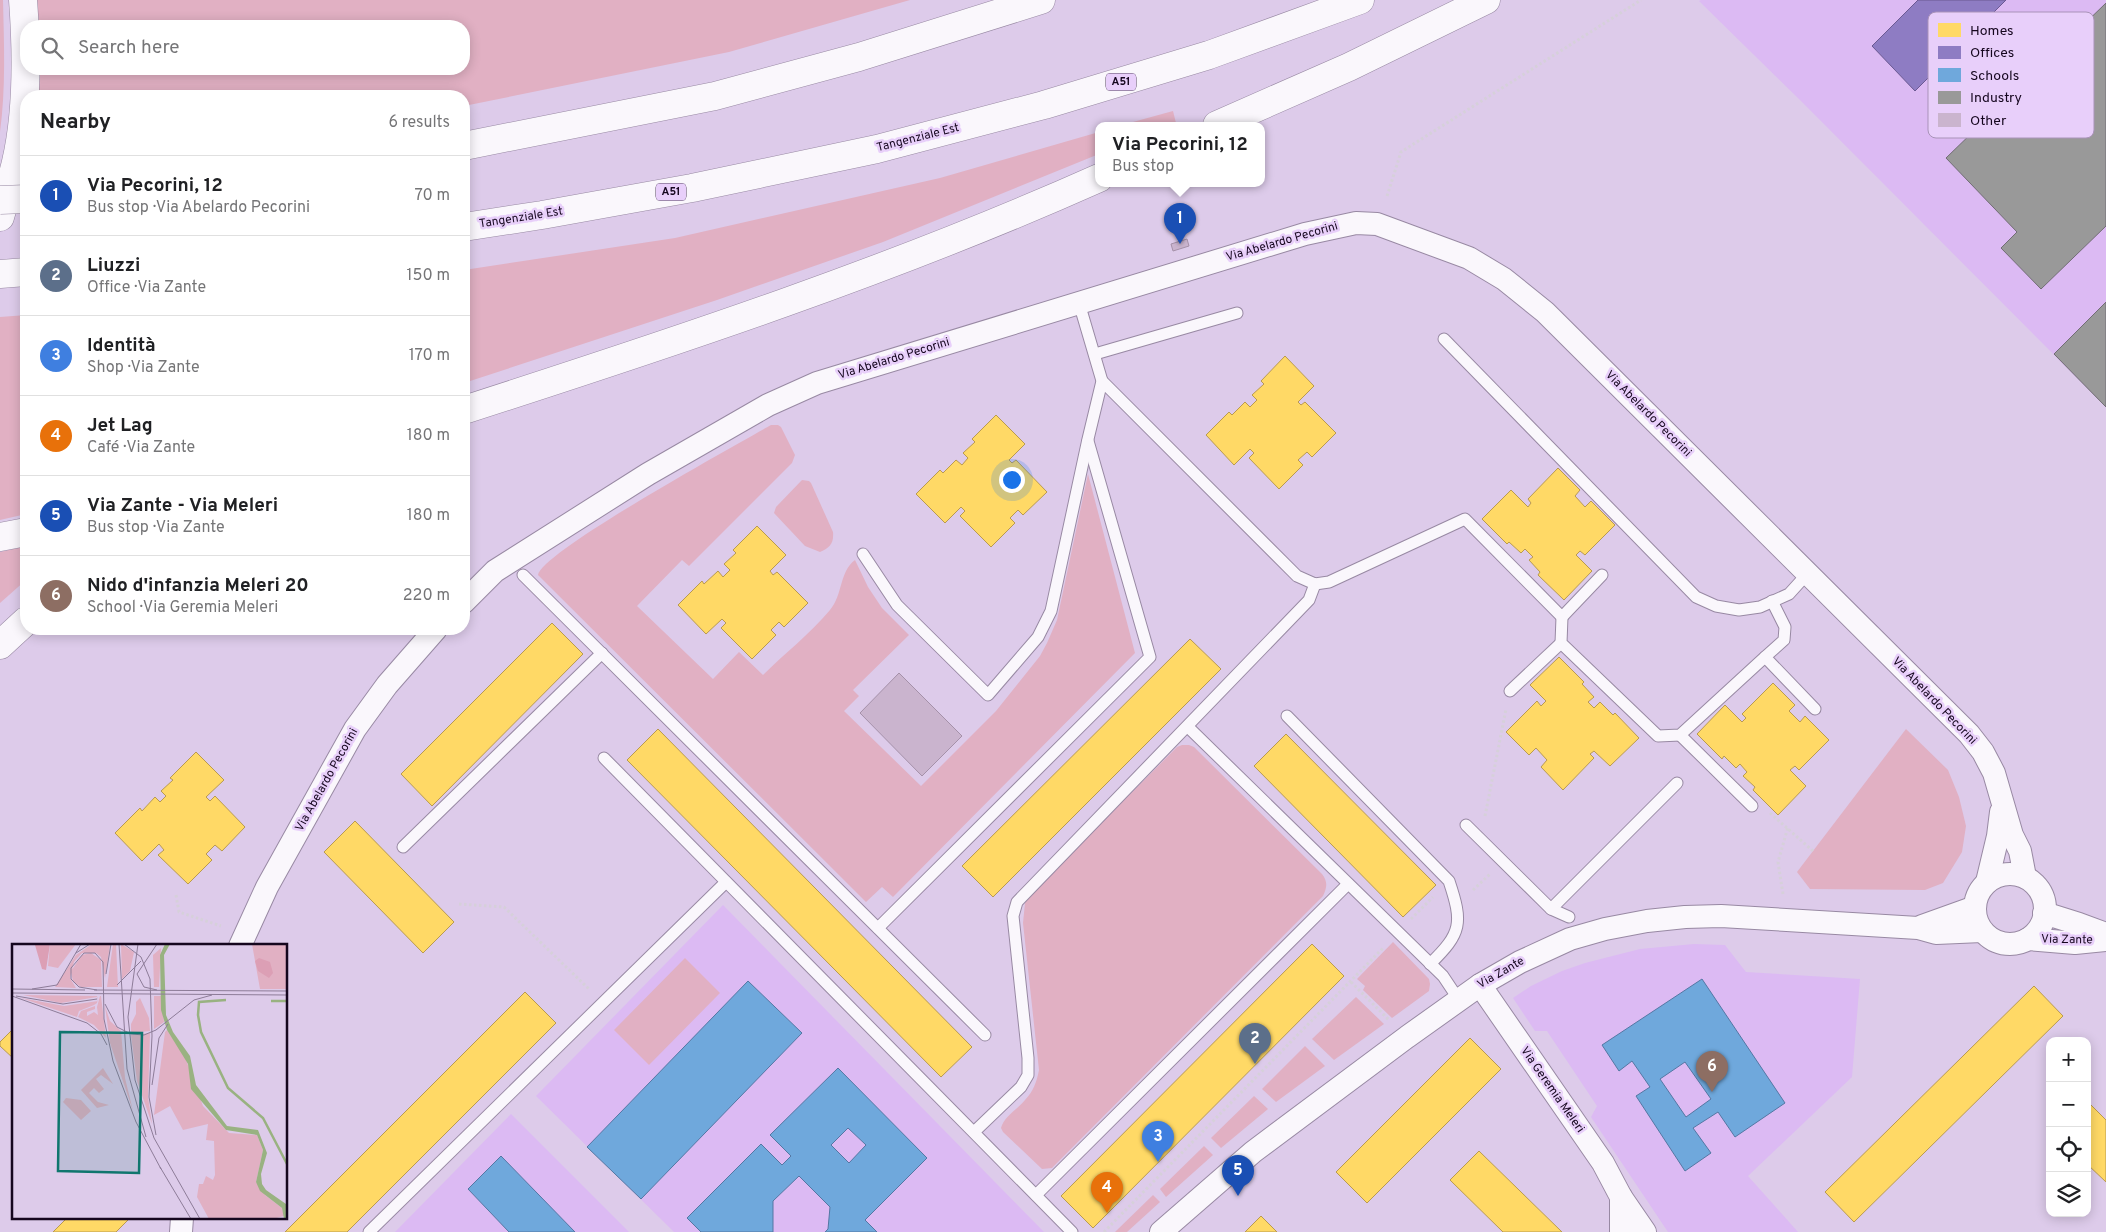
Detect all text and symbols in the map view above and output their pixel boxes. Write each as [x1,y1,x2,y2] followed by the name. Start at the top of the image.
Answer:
[1928,12,2094,138] legend
[20,20,470,75] search box
[1970,23,2014,40] text: Homes
[38,34,66,62] icon: search
[78,36,180,60] text: Search here
[1970,45,2014,62] text: Offices
[1970,68,2019,85] text: Schools
[1106,74,1136,90] road number: A51
[1970,90,2022,107] text: Industry
[40,109,111,136] text: Nearby
[388,113,450,133] text: 6 results
[1970,113,2007,130] text: Other
[875,120,961,156] street label: Tangenziale Est
[1095,122,1265,187] popup
[1112,133,1248,157] text: Via Pecorini, 12
[1112,157,1174,177] text: Bus stop
[87,174,223,198] text: Via Pecorini, 12
[656,183,686,200] road number: A51
[53,186,59,206] text: 1
[415,186,450,206] text: 70 m
[87,198,310,218] text: Bus stop · Via Abelardo Pecorini
[478,203,564,233] street label: Tangenziale Est
[1164,203,1196,244] pin: 1
[1224,218,1340,266] street label: Via Abelardo Pecorini
[87,254,140,278] text: Liuzzi
[51,266,61,286] text: 2
[407,266,450,286] text: 150 m
[87,278,206,298] text: Office · Via Zante
[87,334,156,358] text: Identità
[836,334,952,384] street label: Via Abelardo Pecorini
[51,346,61,366] text: 3
[409,346,450,366] text: 170 m
[87,358,200,378] text: Shop · Via Zante
[1601,367,1695,461] street label: Via Abelardo Pecorini
[87,414,153,438] text: Jet Lag
[51,426,61,446] text: 4
[407,426,450,446] text: 180 m
[87,438,195,458] text: Café · Via Zante
[999,467,1025,493] your location
[87,494,278,518] text: Via Zante - Via Meleri
[51,506,61,526] text: 5
[407,506,450,526] text: 180 m
[87,518,225,538] text: Bus stop · Via Zante
[87,574,309,598] text: Nido d'infanzia Meleri 20
[51,586,61,606] text: 6
[403,586,450,606] text: 220 m
[87,598,278,618] text: School · Via Geremia Meleri
[1888,654,1980,748] street label: Via Abelardo Pecorini
[292,725,362,835] street label: Via Abelardo Pecorini
[2041,932,2093,948] street label: Via Zante
[12,944,288,1220] inset map
[1475,953,1527,993] street label: Via Zante
[1239,1023,1271,1064] pin: 2
[2046,1037,2091,1217] map controls
[2046,1037,2091,1082] button: +
[1516,1044,1588,1136] street label: Via Geremia Meleri
[1696,1051,1728,1092] pin: 6
[2046,1082,2091,1127] button: −
[1142,1121,1174,1162] pin: 3
[2046,1127,2091,1172] button: locate
[1222,1155,1254,1196] pin: 5
[1091,1172,1123,1213] pin: 4
[2046,1172,2091,1217] button: layers

